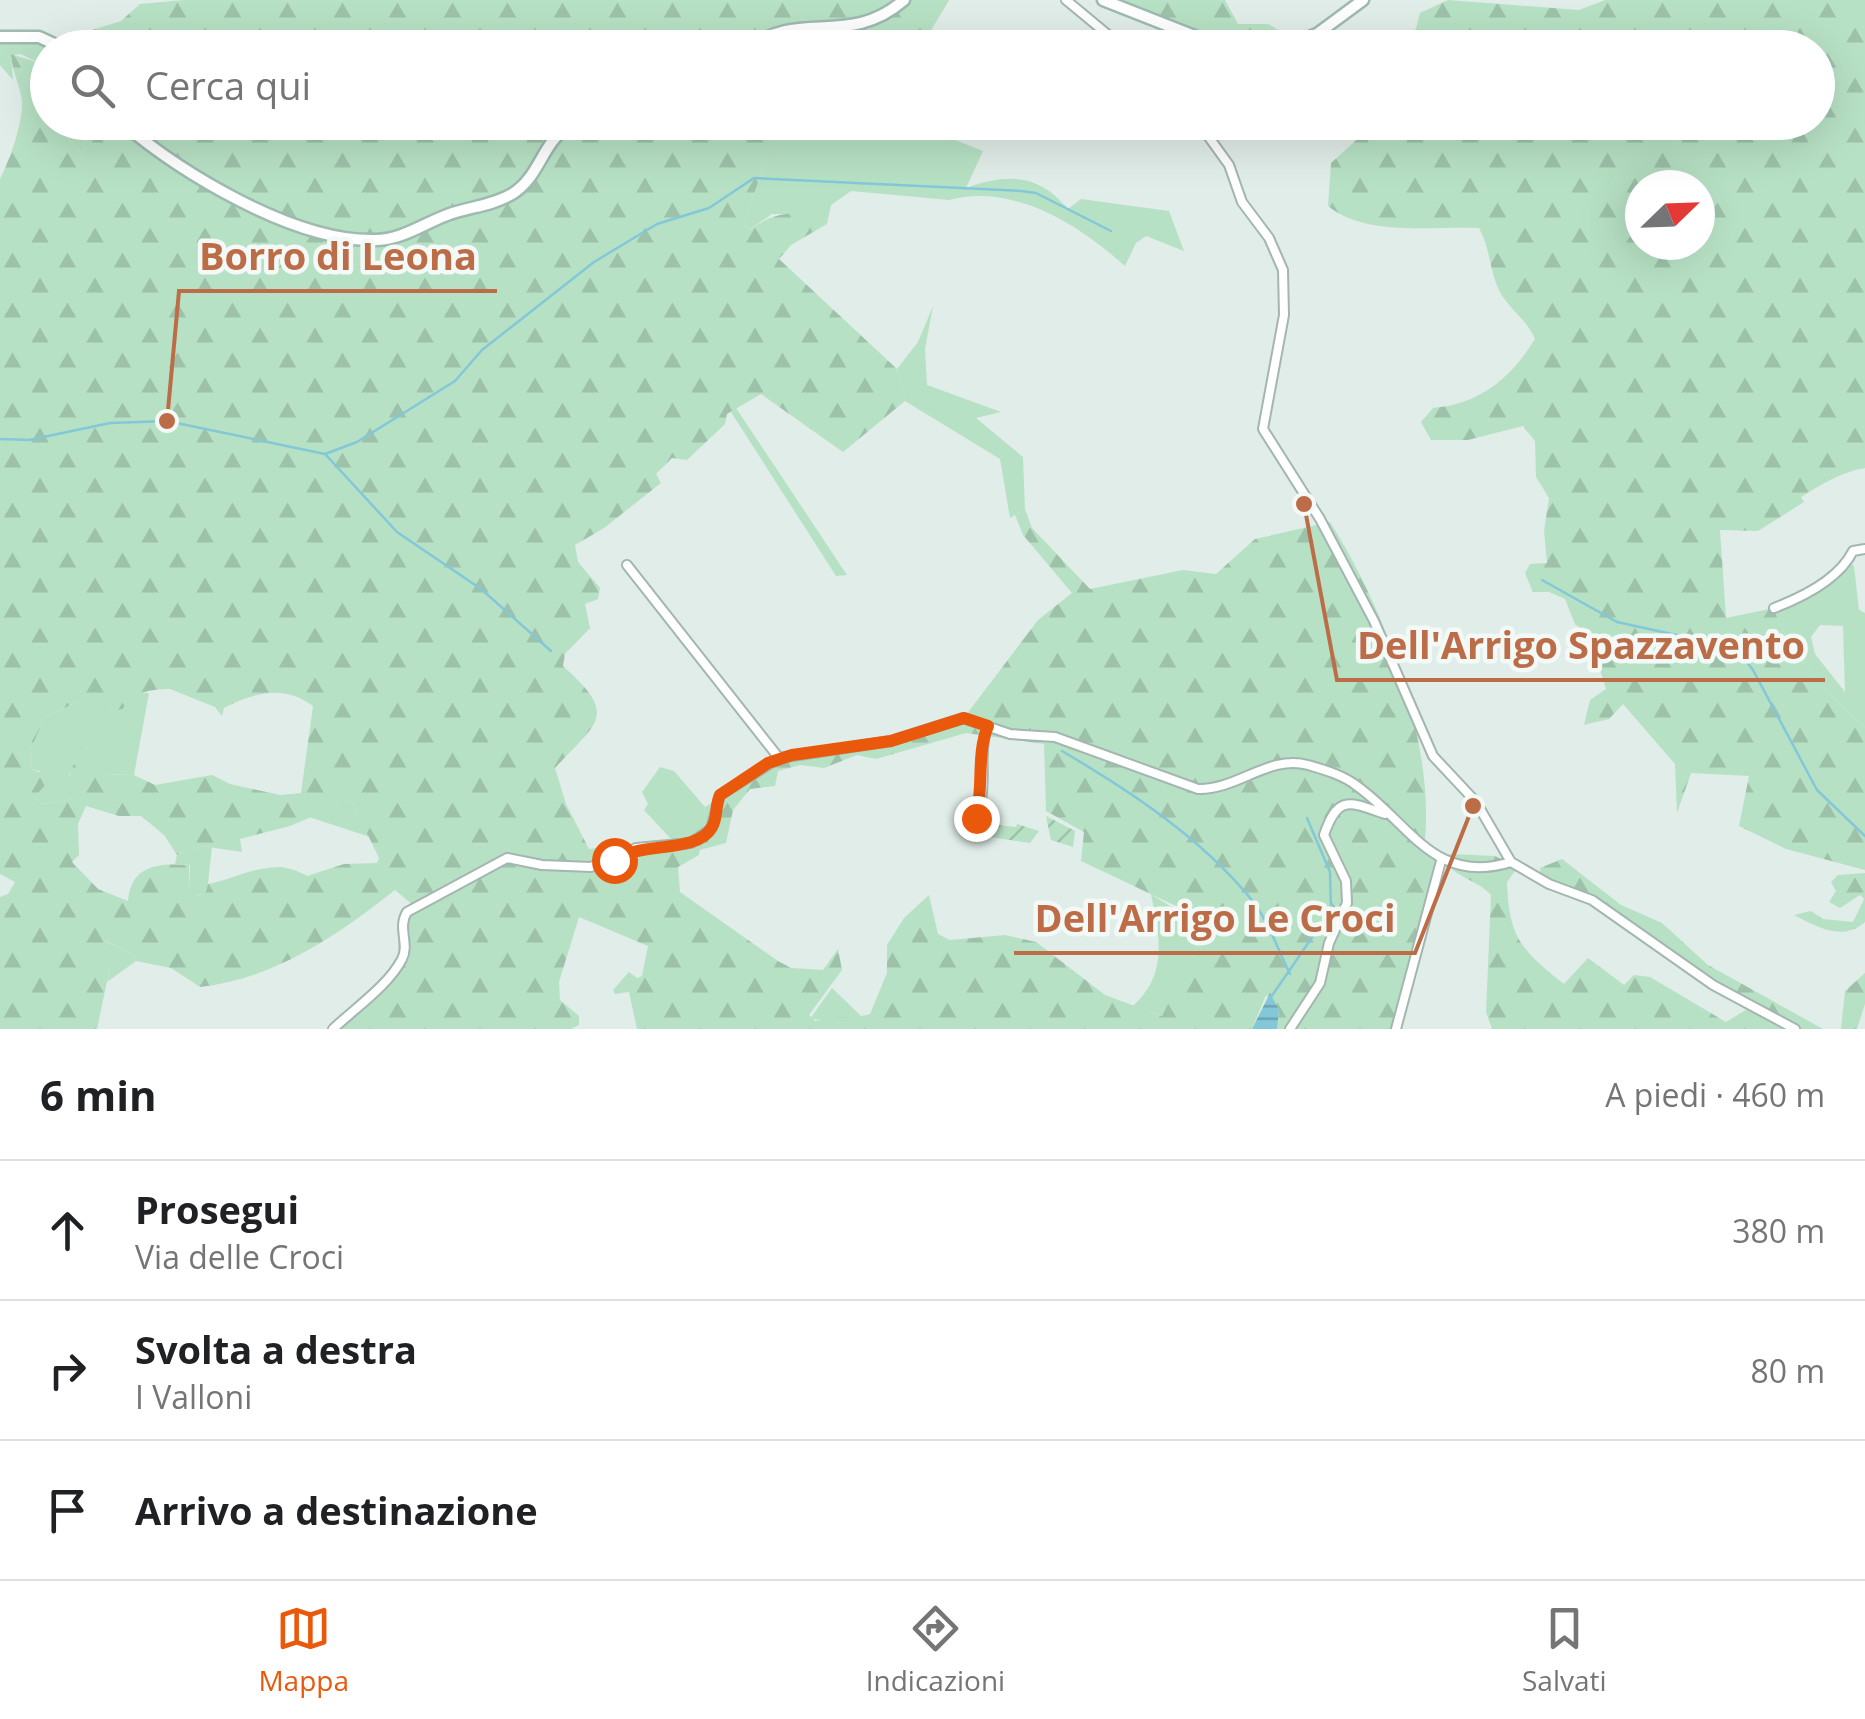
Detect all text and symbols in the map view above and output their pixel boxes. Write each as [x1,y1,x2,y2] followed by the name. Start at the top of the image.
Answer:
[30,30,1835,140] search box
[65,58,120,113] icon: search
[145,59,311,111] text: Cerca qui
[1625,170,1715,260] north arrow
[179,223,497,291] callout: Borro di Leona
[199,229,477,281] text: Borro di Leona
[1337,612,1825,680] callout: Dell'Arrigo Spazzavento
[1357,618,1805,670] text: Dell'Arrigo Spazzavento
[954,796,1000,842] route end
[592,838,638,884] route start
[1014,885,1415,953] callout: Dell'Arrigo Le Croci
[1035,891,1396,943] text: Dell'Arrigo Le Croci
[40,1066,157,1123] text: 6 min
[1605,1073,1825,1116] text: A piedi · 460 m
[135,1183,299,1235] text: Prosegui
[40,1203,95,1258] icon: ahead
[1732,1209,1825,1252] text: 380 m
[135,1235,344,1278] text: Via delle Croci
[135,1323,417,1375] text: Svolta a destra
[40,1343,95,1398] icon: right
[1750,1349,1825,1392] text: 80 m
[135,1375,252,1418] text: I Valloni
[40,1483,95,1538] icon: arrive
[135,1484,538,1536] text: Arrivo a destinazione
[258,1601,349,1699] tab: Mappa
[866,1601,1005,1699] tab: Indicazioni
[1522,1601,1607,1699] tab: Salvati

